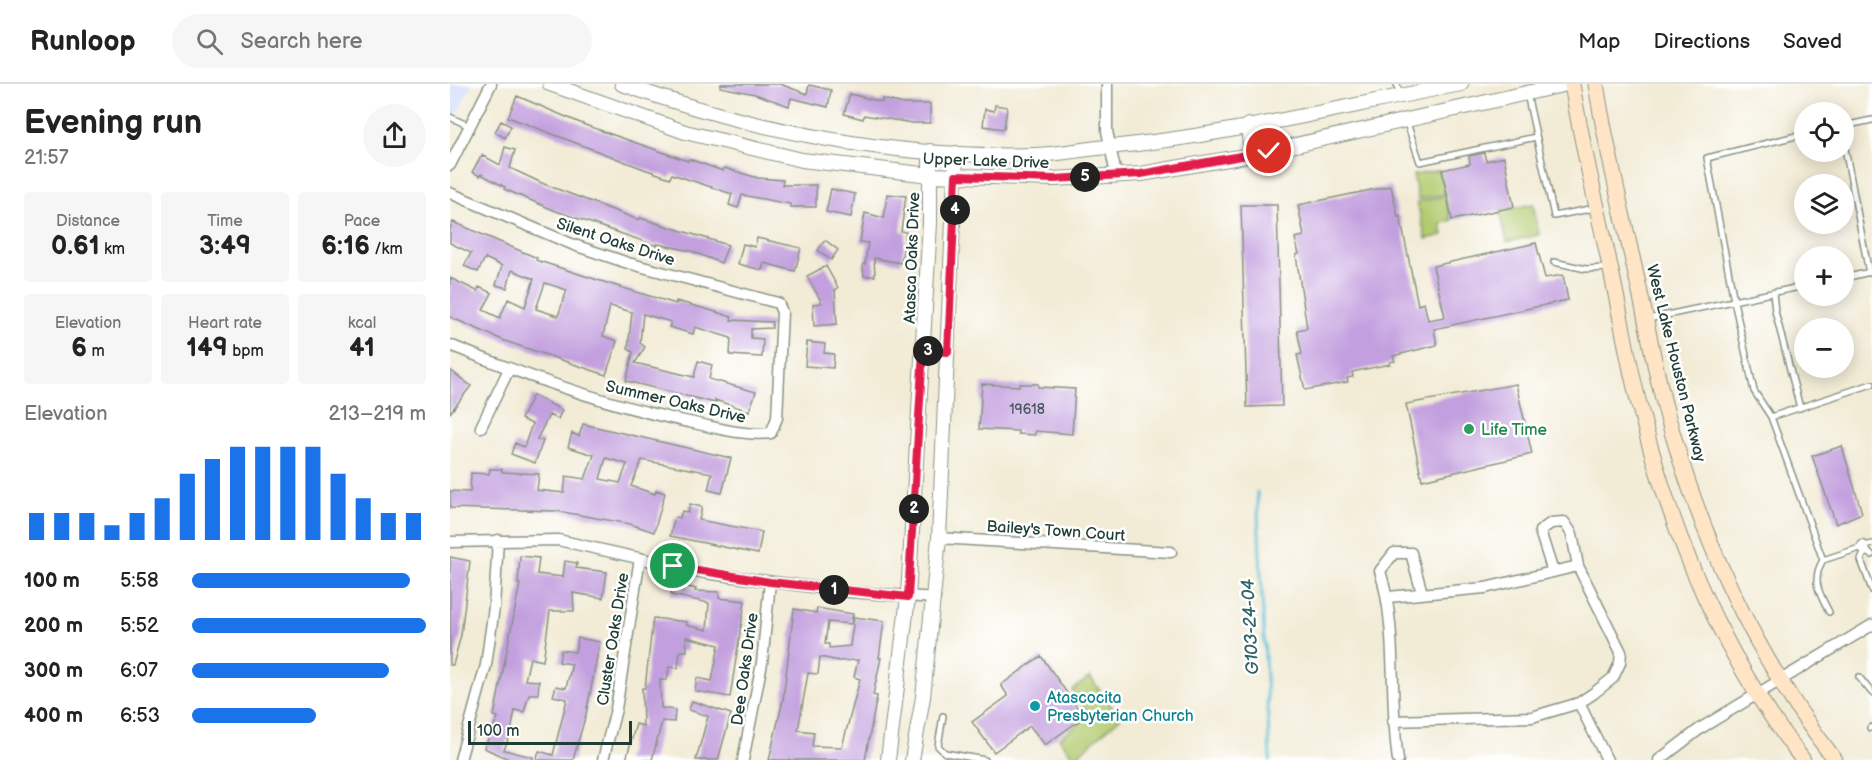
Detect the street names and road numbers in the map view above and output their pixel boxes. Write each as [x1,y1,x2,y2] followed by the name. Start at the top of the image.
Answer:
[922,150,1050,173] street label: Upper Lake Drive
[901,191,924,324] street label: Atasca Oaks Drive
[554,214,678,271] street label: Silent Oaks Drive
[1642,263,1709,465] street label: West Lake Houston Parkway
[604,377,748,428] street label: Summer Oaks Drive
[986,517,1126,546] street label: Bailey's Town Court
[594,571,633,707] street label: Cluster Oaks Drive
[728,611,763,727] street label: Dee Oaks Drive

